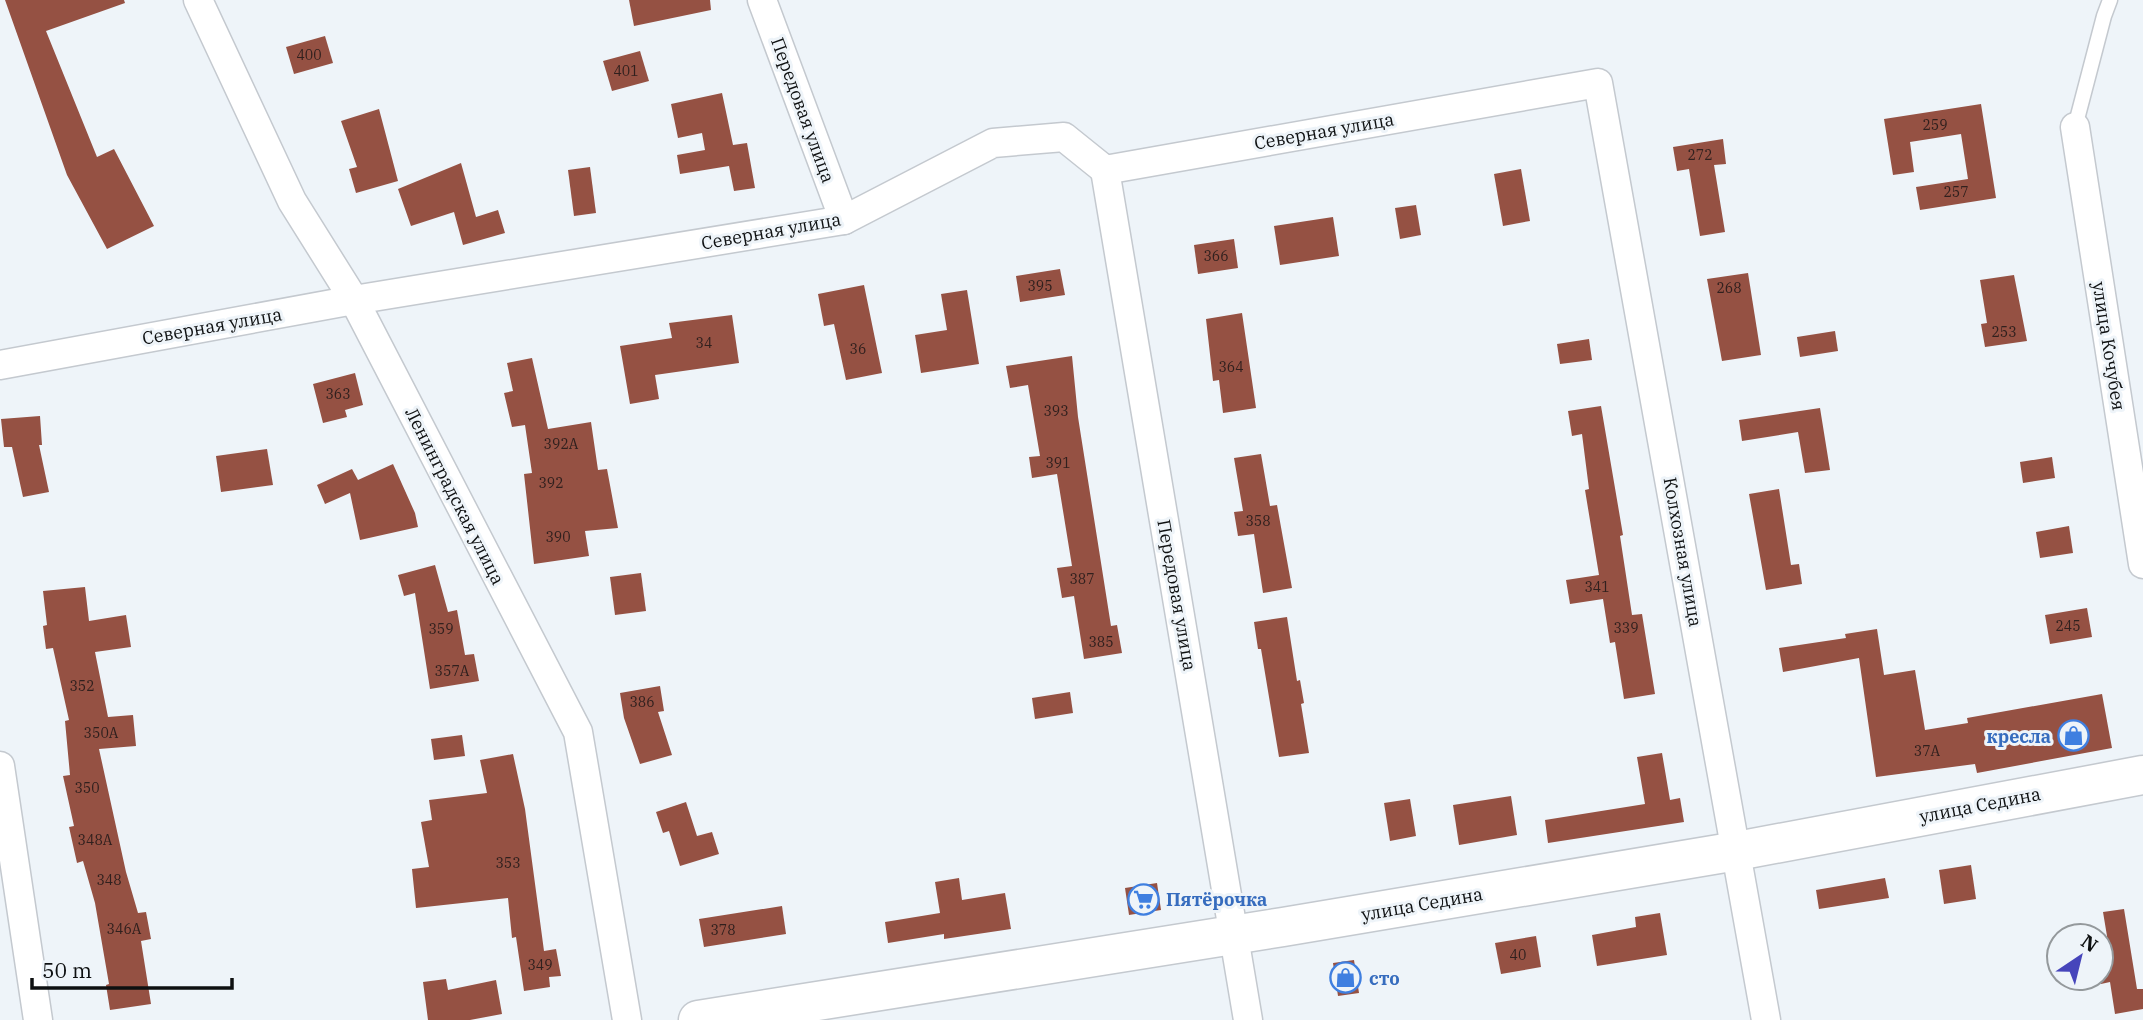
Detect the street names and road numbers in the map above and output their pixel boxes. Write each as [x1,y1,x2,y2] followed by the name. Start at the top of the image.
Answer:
[766,34,840,186] street label: Передовая улица
[1252,107,1396,155] street label: Северная улица
[699,207,843,255] street label: Северная улица
[2087,280,2131,412] street label: улица Кочубея
[140,302,284,350] street label: Северная улица
[400,404,510,589] street label: Ленинградская улица
[1659,475,1708,629] street label: Колхозная улица
[1152,518,1202,673] street label: Передовая улица
[1917,782,2043,828] street label: улица Седина
[1359,882,1485,926] street label: улица Седина

